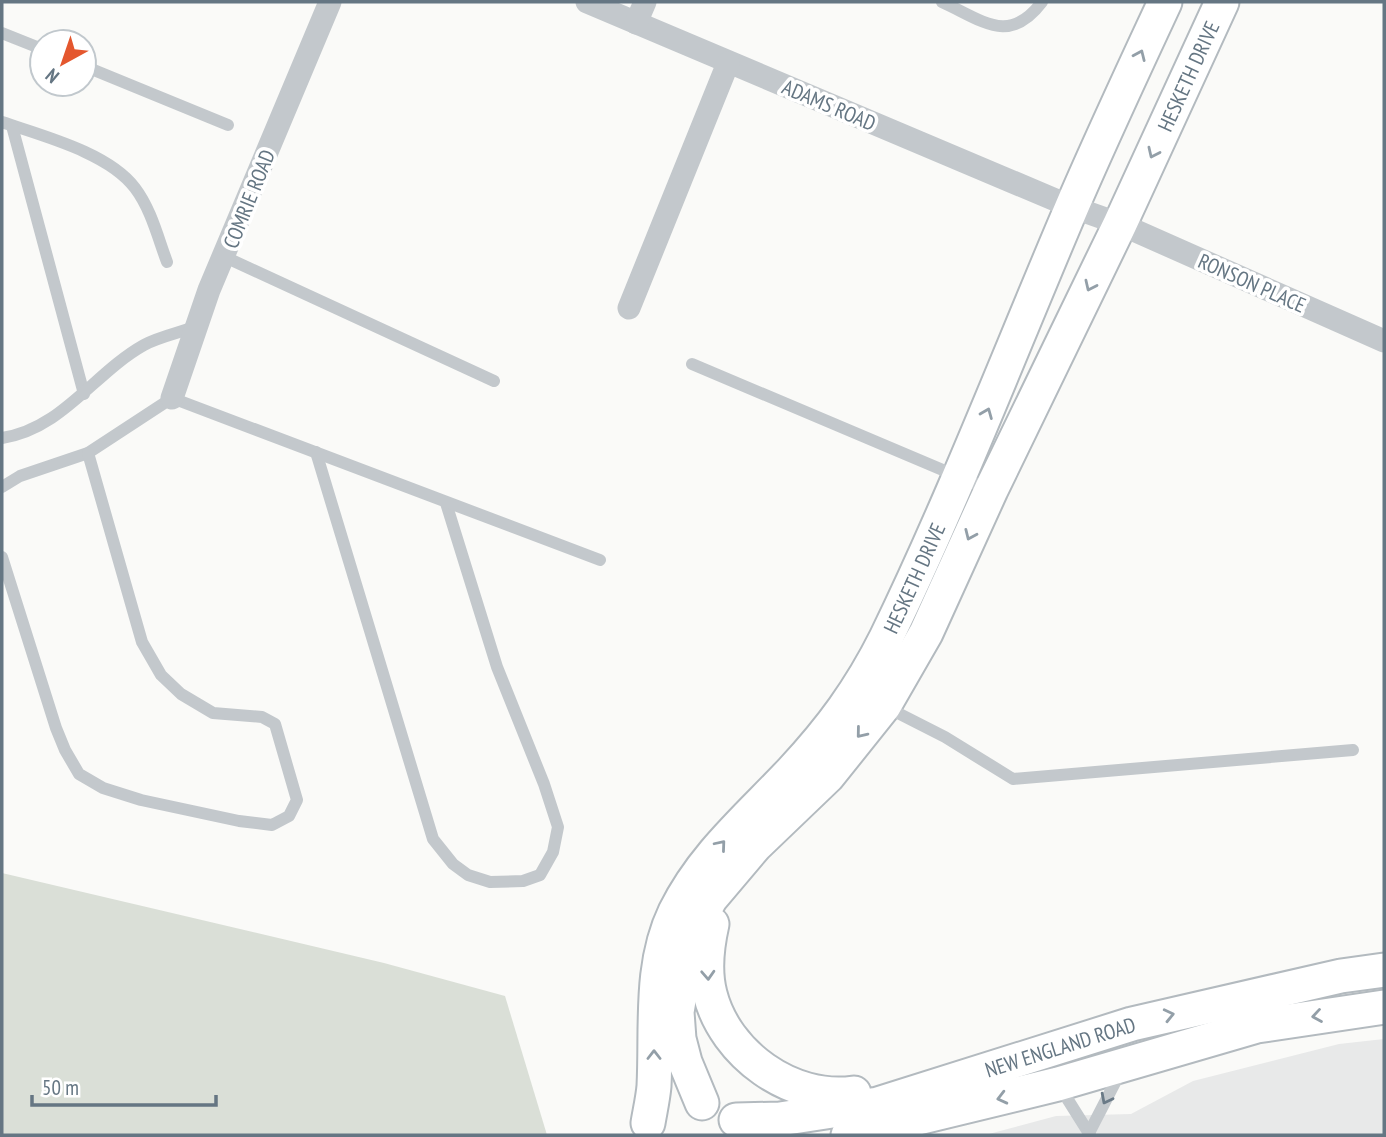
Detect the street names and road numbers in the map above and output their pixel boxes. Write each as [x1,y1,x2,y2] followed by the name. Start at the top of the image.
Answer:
[1151,17,1225,136] street label: HESKETH DRIVE
[778,73,880,137] street label: ADAMS ROAD
[217,146,281,252] street label: COMRIE ROAD
[1194,247,1310,319] street label: RONSON PLACE
[877,518,951,638] street label: HESKETH DRIVE
[981,1010,1139,1083] street label: NEW ENGLAND ROAD

